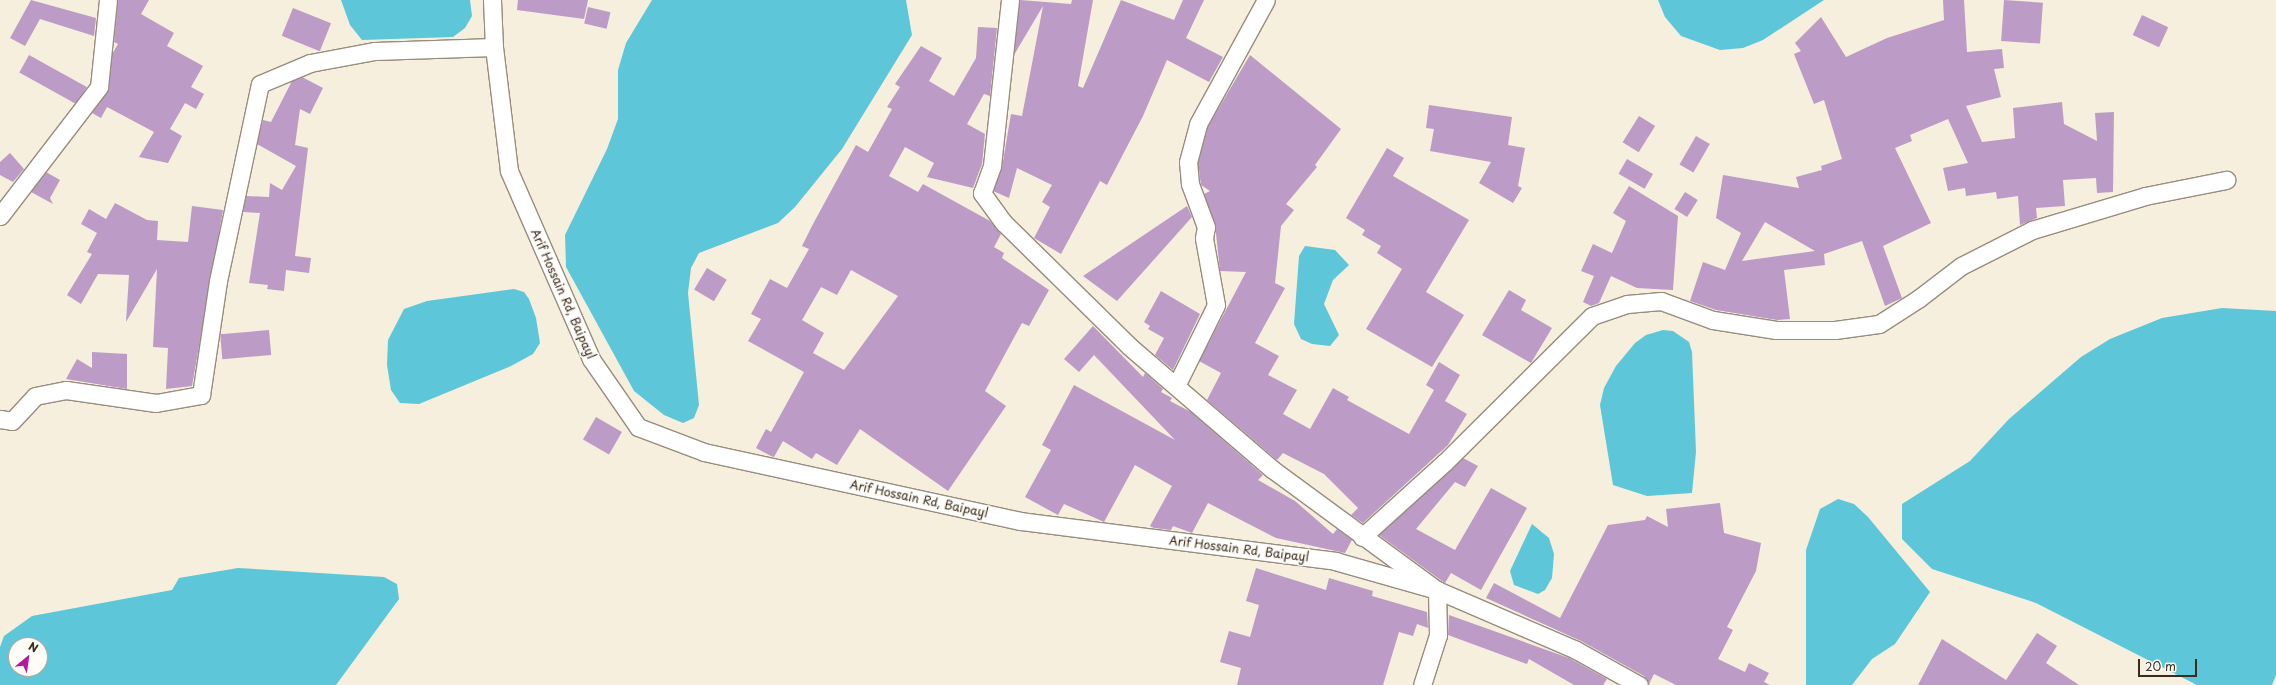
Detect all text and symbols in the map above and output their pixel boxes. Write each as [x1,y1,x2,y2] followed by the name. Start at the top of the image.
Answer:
[528,226,598,362] street label: Arif Hossain Rd, Baipayl
[848,477,990,521] street label: Arif Hossain Rd, Baipayl
[1168,533,1310,565] street label: Arif Hossain Rd, Baipayl
[8,637,48,677] north arrow
[26,637,42,656] text: N
[2140,651,2199,677] scale bar
[2145,657,2176,675] text: 20 m

